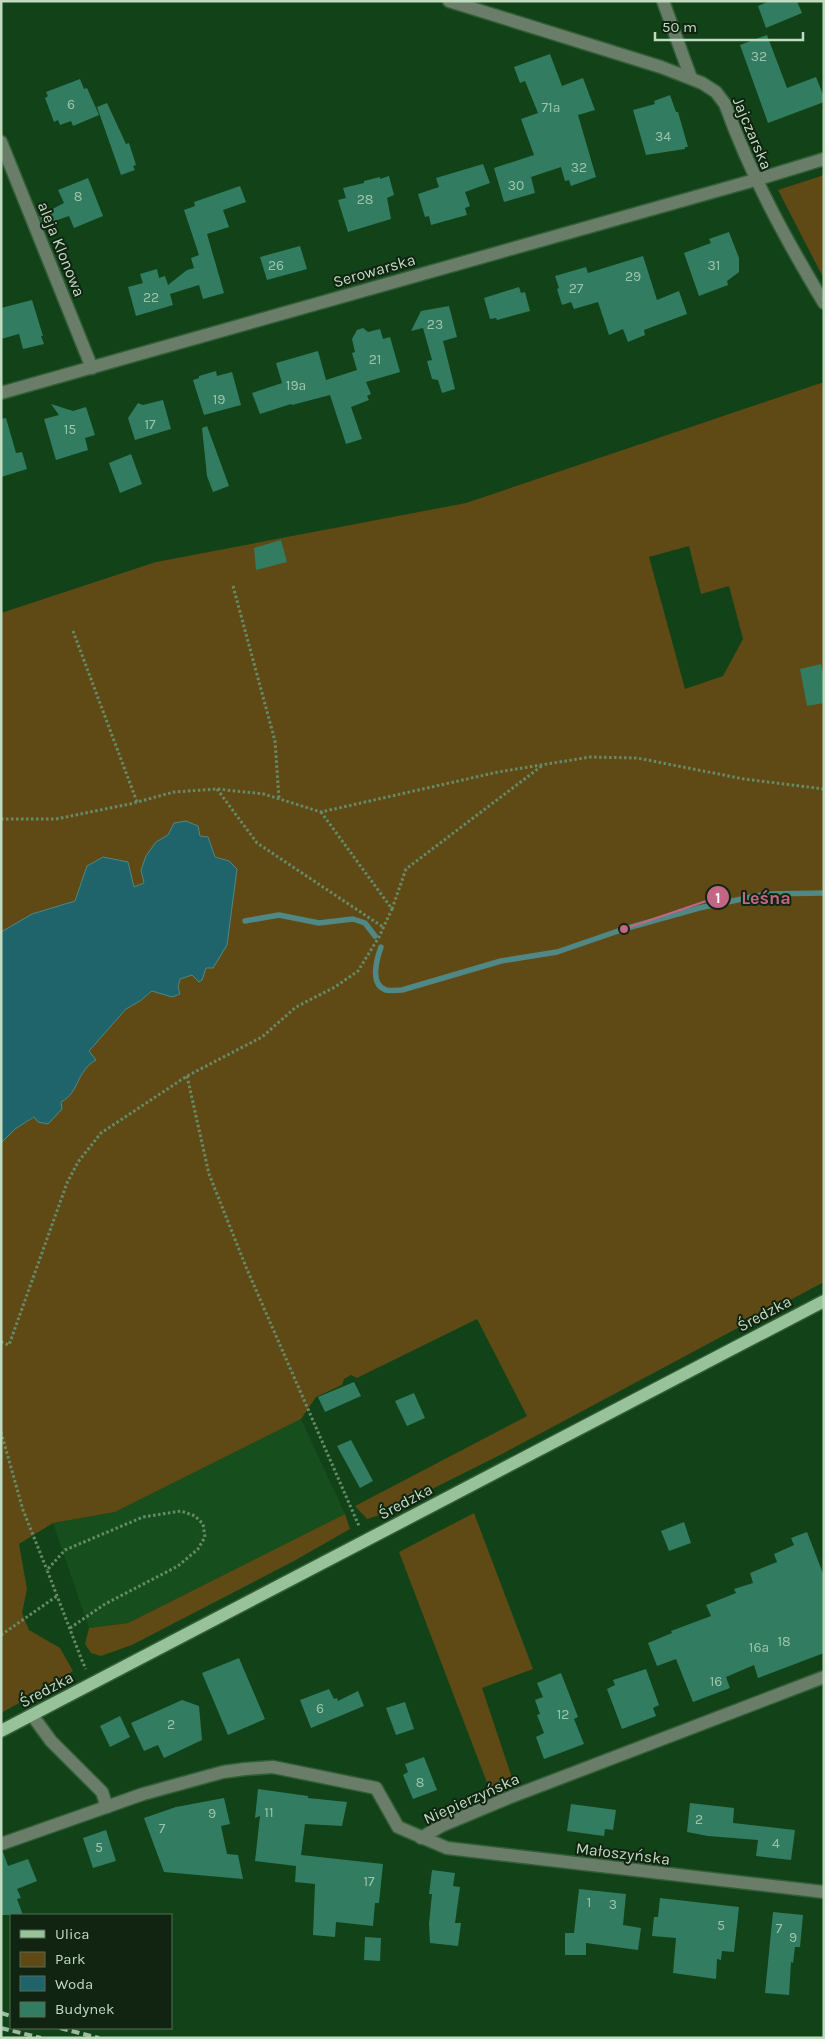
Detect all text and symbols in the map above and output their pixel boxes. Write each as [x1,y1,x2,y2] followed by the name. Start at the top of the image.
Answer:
[655,10,802,42] scale bar
[662,18,697,36] text: 50 m
[751,48,767,65] house number: 32
[729,94,776,172] street label: Jajczarska
[67,96,75,113] house number: 6
[542,99,560,116] house number: 71a
[655,128,671,145] house number: 34
[571,159,587,176] house number: 32
[508,177,524,194] house number: 30
[74,188,82,205] house number: 8
[357,191,373,208] house number: 28
[34,199,89,300] street label: aleja Klonowa
[331,250,418,291] street label: Serowarska
[268,257,284,274] house number: 26
[708,257,720,274] house number: 31
[625,268,641,285] house number: 29
[569,280,584,297] house number: 27
[143,289,159,306] house number: 22
[427,316,443,333] house number: 23
[369,351,381,368] house number: 21
[286,377,306,394] house number: 19a
[213,391,225,408] house number: 19
[144,416,156,433] house number: 17
[64,421,76,438] house number: 15
[706,881,800,914] callout: Leśna
[741,887,791,909] text: Leśna
[715,889,721,907] text: 1
[734,1291,795,1336] street label: Średzka
[375,1479,436,1524] street label: Średzka
[777,1633,791,1650] house number: 18
[749,1639,769,1656] house number: 16a
[16,1667,77,1712] street label: Średzka
[710,1673,722,1690] house number: 16
[316,1700,324,1717] house number: 6
[557,1706,569,1723] house number: 12
[167,1716,175,1733] house number: 2
[420,1769,522,1828] street label: Niepierzyńska
[416,1774,424,1791] house number: 8
[264,1804,274,1821] house number: 11
[208,1805,216,1822] house number: 9
[695,1811,703,1828] house number: 2
[159,1820,166,1837] house number: 7
[772,1835,780,1852] house number: 4
[575,1838,671,1869] street label: Małoszyńska
[95,1839,103,1856] house number: 5
[363,1873,375,1890] house number: 17
[587,1894,591,1911] house number: 1
[609,1896,617,1913] house number: 3
[10,1914,172,2029] legend
[717,1917,725,1934] house number: 5
[776,1920,783,1937] house number: 7
[55,1925,89,1943] text: Ulica
[789,1929,797,1946] house number: 9
[55,1950,85,1968] text: Park
[55,1975,93,1993] text: Woda
[55,2000,114,2018] text: Budynek

